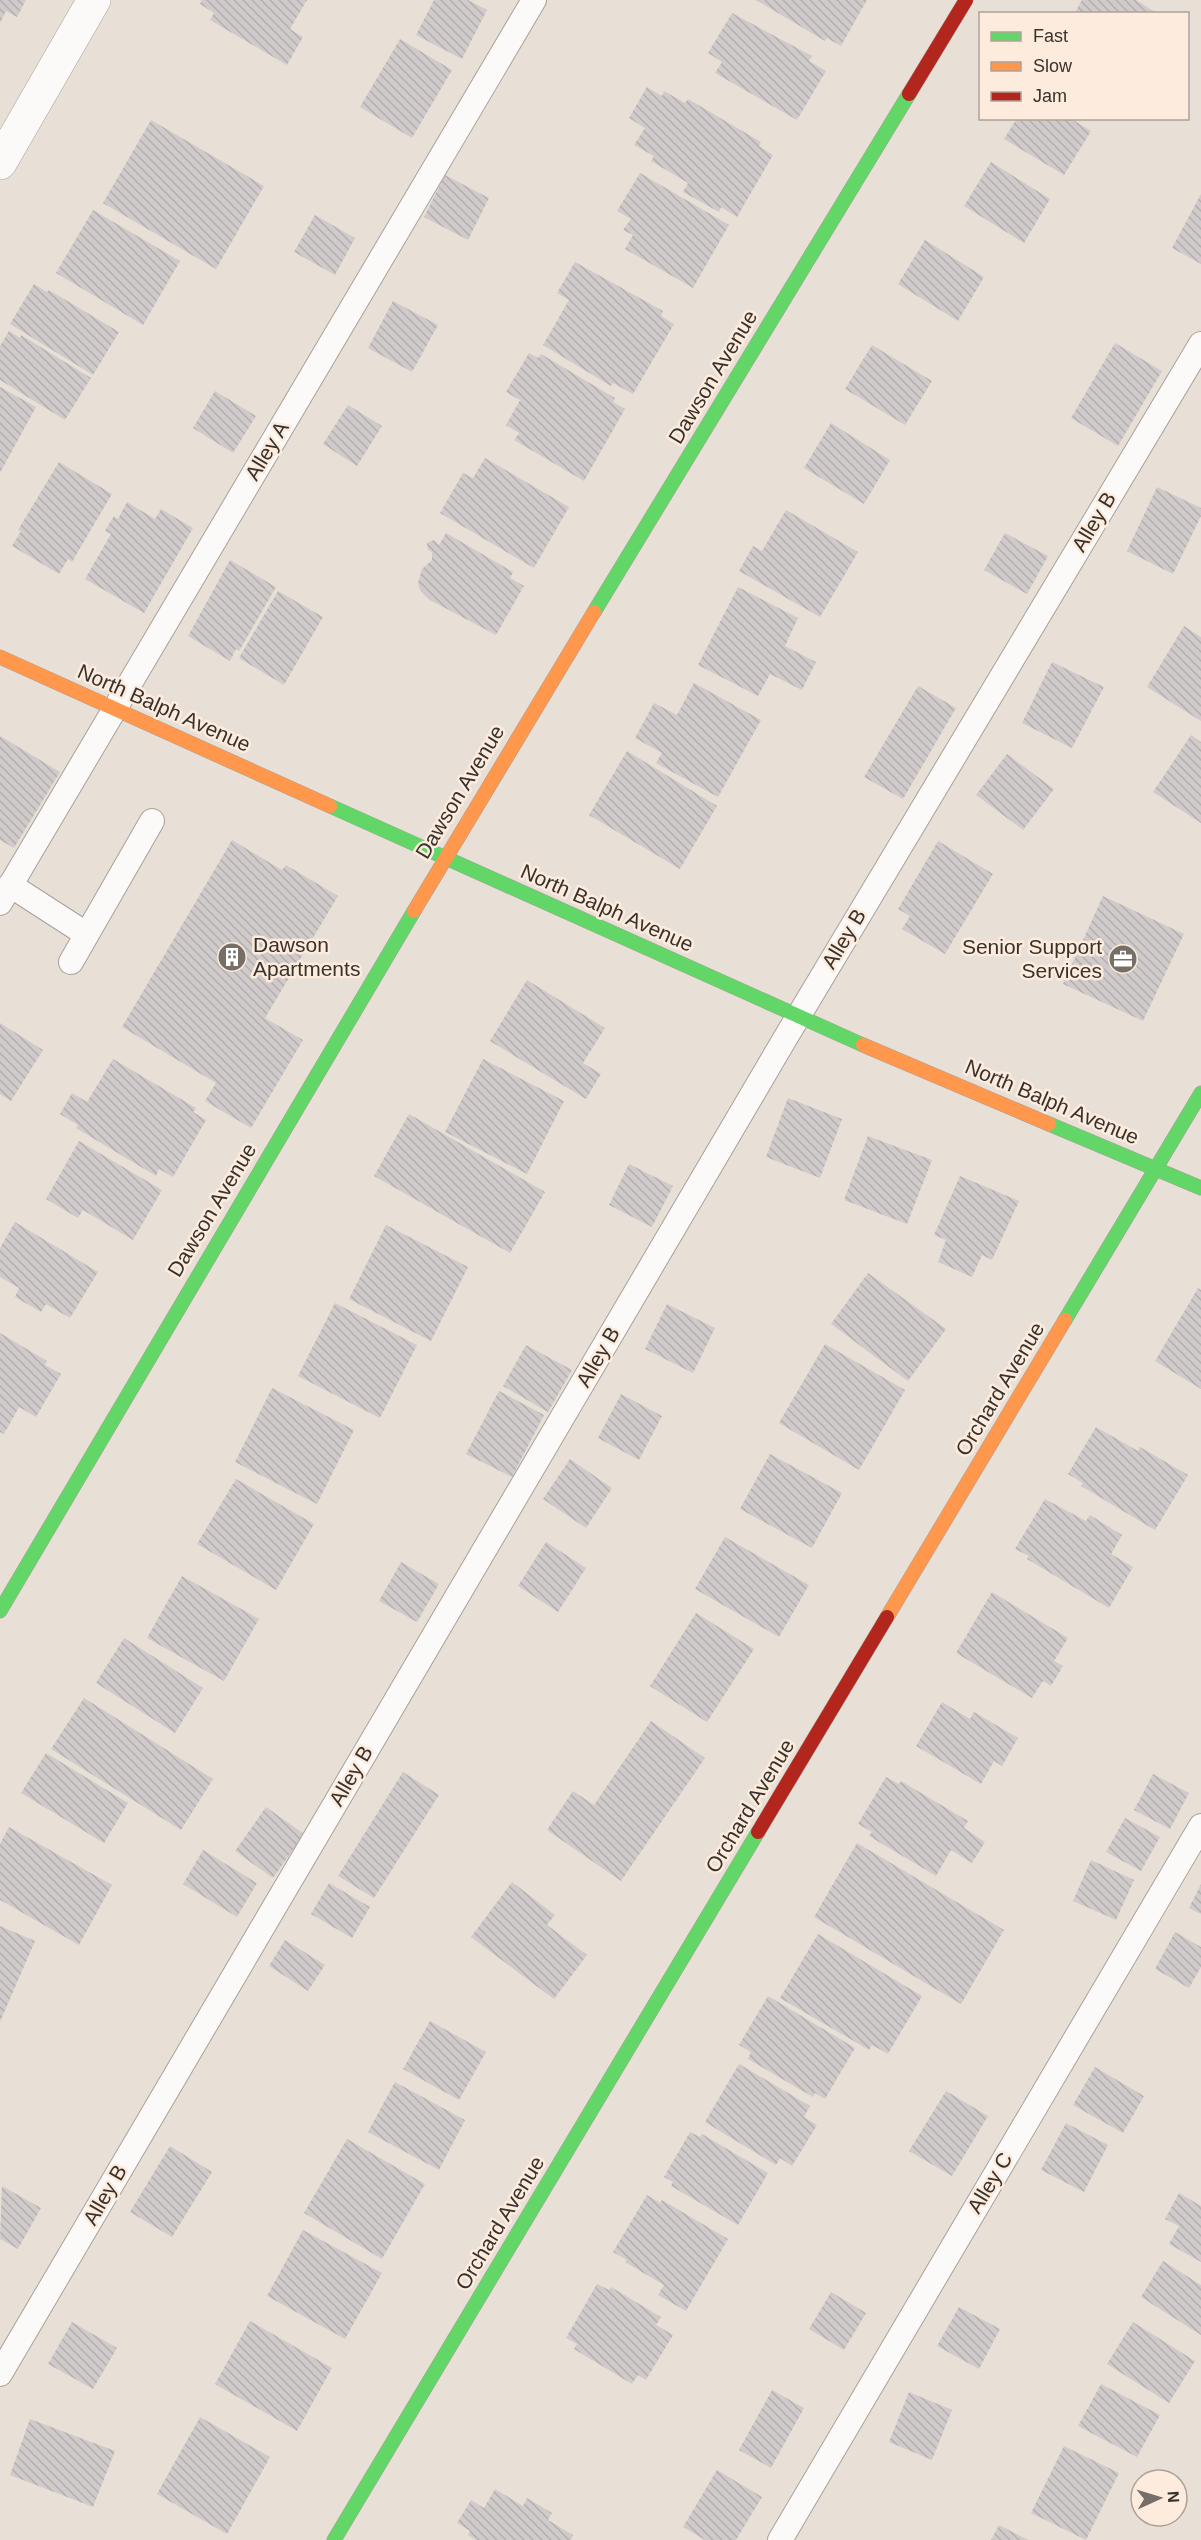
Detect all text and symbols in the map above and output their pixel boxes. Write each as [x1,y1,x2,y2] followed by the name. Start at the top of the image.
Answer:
[979,12,1189,120] legend
[1033,26,1068,46] text: Fast
[1033,56,1073,76] text: Slow
[1033,86,1067,106] text: Jam
[664,306,761,448] street label: Dawson Avenue
[240,417,293,484] street label: Alley A
[1067,488,1120,556] street label: Alley B
[74,659,254,756] street label: North Balph Avenue
[411,721,508,863] street label: Dawson Avenue
[517,859,697,956] street label: North Balph Avenue
[817,905,870,973] street label: Alley B
[253,933,360,980] place label: Dawson Apartments
[962,935,1102,982] place label: Senior Support Services
[216,941,248,973] building icon: Dawson Apartments
[1107,943,1139,975] office icon: Senior Support Services
[962,1055,1142,1149] street label: North Balph Avenue
[163,1139,260,1281] street label: Dawson Avenue
[951,1318,1048,1460] street label: Orchard Avenue
[571,1323,624,1391] street label: Alley B
[701,1735,798,1877] street label: Orchard Avenue
[324,1742,377,1810] street label: Alley B
[963,2148,1017,2217] street label: Alley C
[451,2152,548,2294] street label: Orchard Avenue
[78,2161,131,2229] street label: Alley B
[1129,2468,1189,2528] north arrow
[1165,2491,1182,2503] text: N

